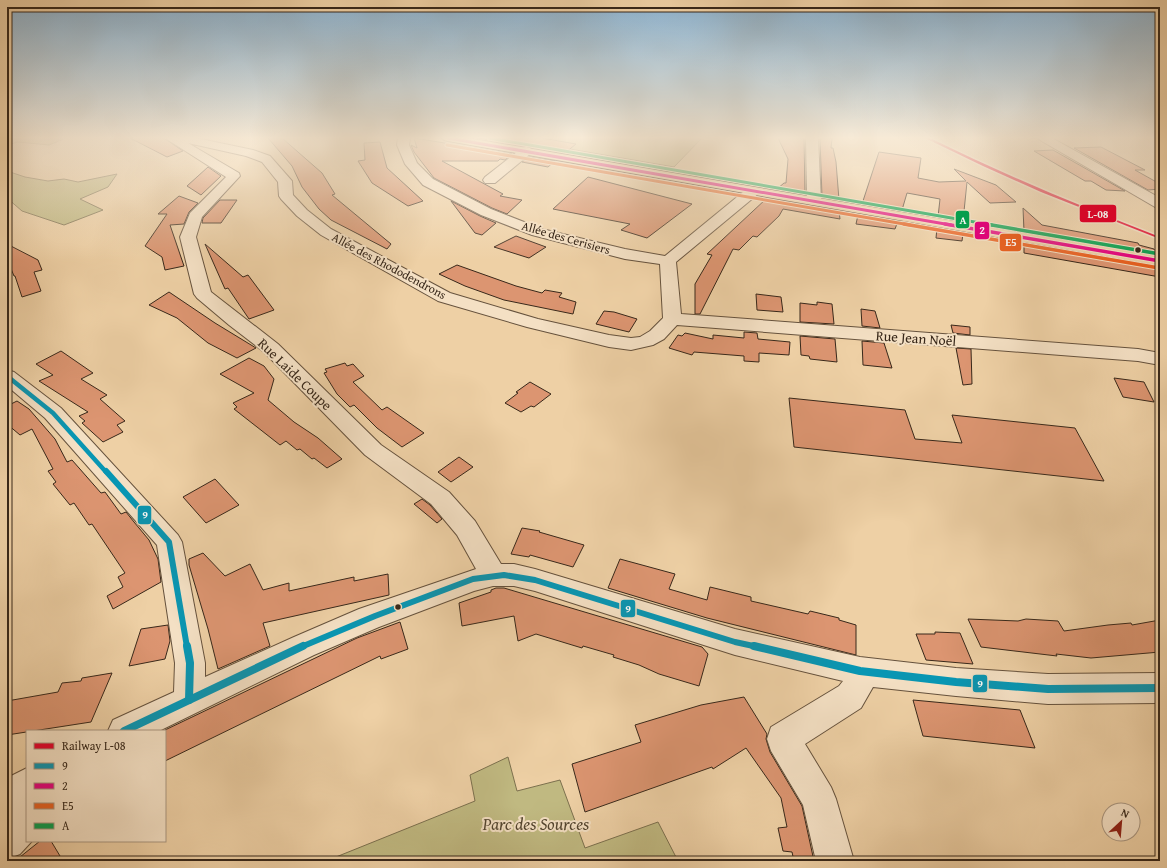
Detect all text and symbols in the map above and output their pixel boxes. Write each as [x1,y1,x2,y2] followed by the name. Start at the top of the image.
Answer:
[1079,204,1117,223] line badge: L-08
[1087,206,1109,222] text: L-08
[955,210,970,229] line badge: A
[959,212,967,228] text: A
[520,217,613,258] street label: Allée des Cerisiers
[974,221,990,240] line badge: 2
[979,222,985,238] text: 2
[329,228,450,303] street label: Allée des Rhododendrons
[999,233,1022,252] line badge: E5
[1005,234,1017,250] text: E5
[1133,245,1143,255] unlabelled marker
[875,325,957,351] street label: Rue Jean Noël
[253,333,337,415] street label: Rue Laide Coupe
[137,505,152,525] line badge: 9
[142,507,148,523] text: 9
[620,599,636,618] line badge: 9
[625,601,631,617] text: 9
[393,602,403,612] unlabelled marker
[972,674,988,693] line badge: 9
[977,676,983,692] text: 9
[26,730,166,842] legend
[62,737,126,754] text: Railway L-08
[62,757,68,774] text: 9
[62,777,68,794] text: 2
[62,797,74,814] text: E5
[1101,802,1141,842] north arrow
[1119,804,1133,822] text: N
[482,811,590,836] park label: Parc des Sources
[62,817,70,834] text: A

